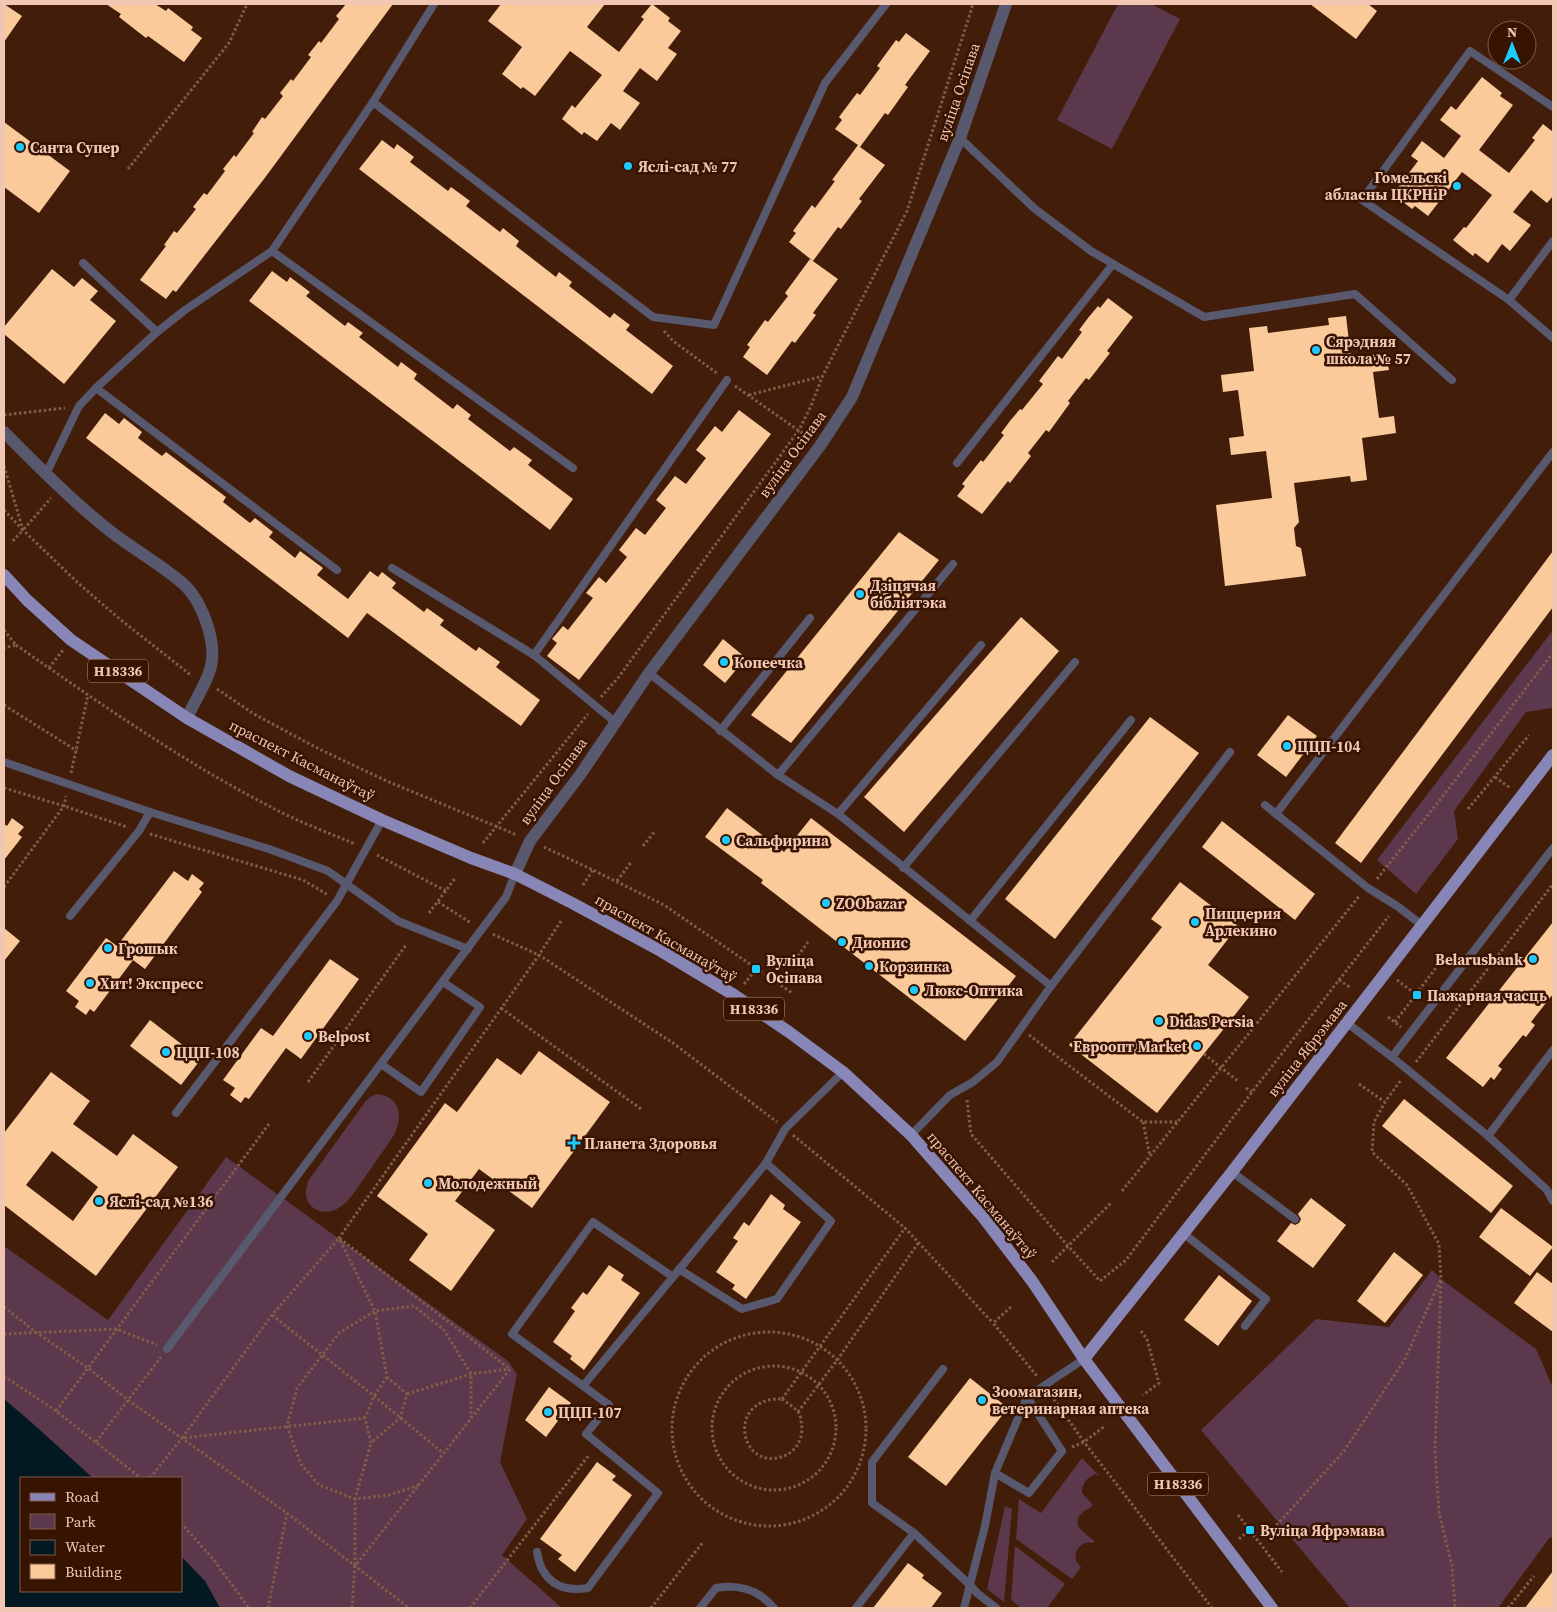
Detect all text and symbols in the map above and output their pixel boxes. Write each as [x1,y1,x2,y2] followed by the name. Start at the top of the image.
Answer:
[1487,20,1537,70] north arrow
[1507,22,1517,42] text: N
[931,40,985,144] street label: вуліца Осіпава
[30,137,119,158] place label: Санта Супер
[14,141,26,153] marker: Санта Супер
[638,156,737,177] place label: Яслі-сад № 77
[622,160,634,172] marker: Яслі-сад № 77
[1325,167,1447,205] place label: Гомельскі абласны ЦКРНіР
[1451,180,1463,192] marker: Гомельскі абласны ЦКРНіР
[1326,331,1411,369] place label: Сярэдняя школа № 57
[1310,344,1322,356] marker: Сярэдняя школа № 57
[753,406,831,502] street label: вуліца Осіпава
[870,575,947,613] place label: Дзіцячая бібліятэка
[854,588,866,600] marker: Дзіцячая бібліятэка
[734,652,804,673] place label: Копеечка
[718,656,730,668] marker: Копеечка
[88,659,148,682] road number: Н18336
[226,714,379,806] street label: праспект Касманаўтаў
[514,733,592,829] street label: вуліца Осіпава
[1297,736,1361,757] place label: ЦЦП-104
[1281,740,1293,752] marker: ЦЦП-104
[736,830,830,851] place label: Сальфирина
[720,834,732,846] marker: Сальфирина
[591,889,741,987] street label: праспект Касманаўтаў
[836,893,905,914] place label: ZOObazar
[820,897,832,909] marker: ZOObazar
[1205,903,1282,941] place label: Пиццерия Арлекино
[1189,916,1201,928] marker: Пиццерия Арлекино
[852,932,908,953] place label: Дионис
[836,936,848,948] marker: Дионис
[118,938,178,959] place label: Грошык
[102,942,114,954] marker: Грошык
[1435,949,1523,970] place label: Belarusbank
[766,950,824,988] place label: Вуліца Осіпава
[1527,953,1539,965] marker: Belarusbank
[879,956,951,977] place label: Корзинка
[863,960,875,972] marker: Корзинка
[750,963,762,975] marker: Вуліца Осіпава
[100,973,204,994] place label: Хит! Экспресс
[84,977,96,989] marker: Хит! Экспресс
[924,980,1024,1001] place label: Люкс-Оптика
[908,984,920,996] marker: Люкс-Оптика
[1427,985,1547,1006] place label: Пажарная часць
[1411,989,1423,1001] marker: Пажарная часць
[1262,995,1352,1101] street label: вуліца Яфрэмава
[724,998,784,1021] road number: Н18336
[1169,1011,1255,1032] place label: Didas Persia
[1153,1015,1165,1027] marker: Didas Persia
[318,1026,371,1047] place label: Belpost
[302,1030,314,1042] marker: Belpost
[1073,1036,1188,1057] place label: Евроопт Market
[1191,1040,1203,1052] marker: Евроопт Market
[176,1042,240,1063] place label: ЦЦП-108
[160,1046,172,1058] marker: ЦЦП-108
[922,1127,1042,1263] street label: праспект Касманаўтаў
[584,1133,717,1154] place label: Планета Здоровья
[568,1137,580,1149] marker: Планета Здоровья
[438,1173,538,1194] place label: Молодежный
[422,1177,434,1189] marker: Молодежный
[109,1191,213,1212] place label: Яслі-сад №136
[93,1195,105,1207] marker: Яслі-сад №136
[992,1381,1150,1419] place label: Зоомагазин, ветеринарная аптека
[976,1394,988,1406] marker: Зоомагазин, ветеринарная аптека
[558,1402,622,1423] place label: ЦЦП-107
[542,1406,554,1418] marker: ЦЦП-107
[1148,1472,1208,1496] road number: Н18336
[20,1477,182,1592] legend
[65,1486,99,1507] text: Road
[65,1511,97,1532] text: Park
[1260,1520,1386,1541] place label: Вуліца Яфрэмава
[1244,1524,1256,1536] marker: Вуліца Яфрэмава
[65,1536,106,1557] text: Water
[65,1561,122,1582] text: Building

